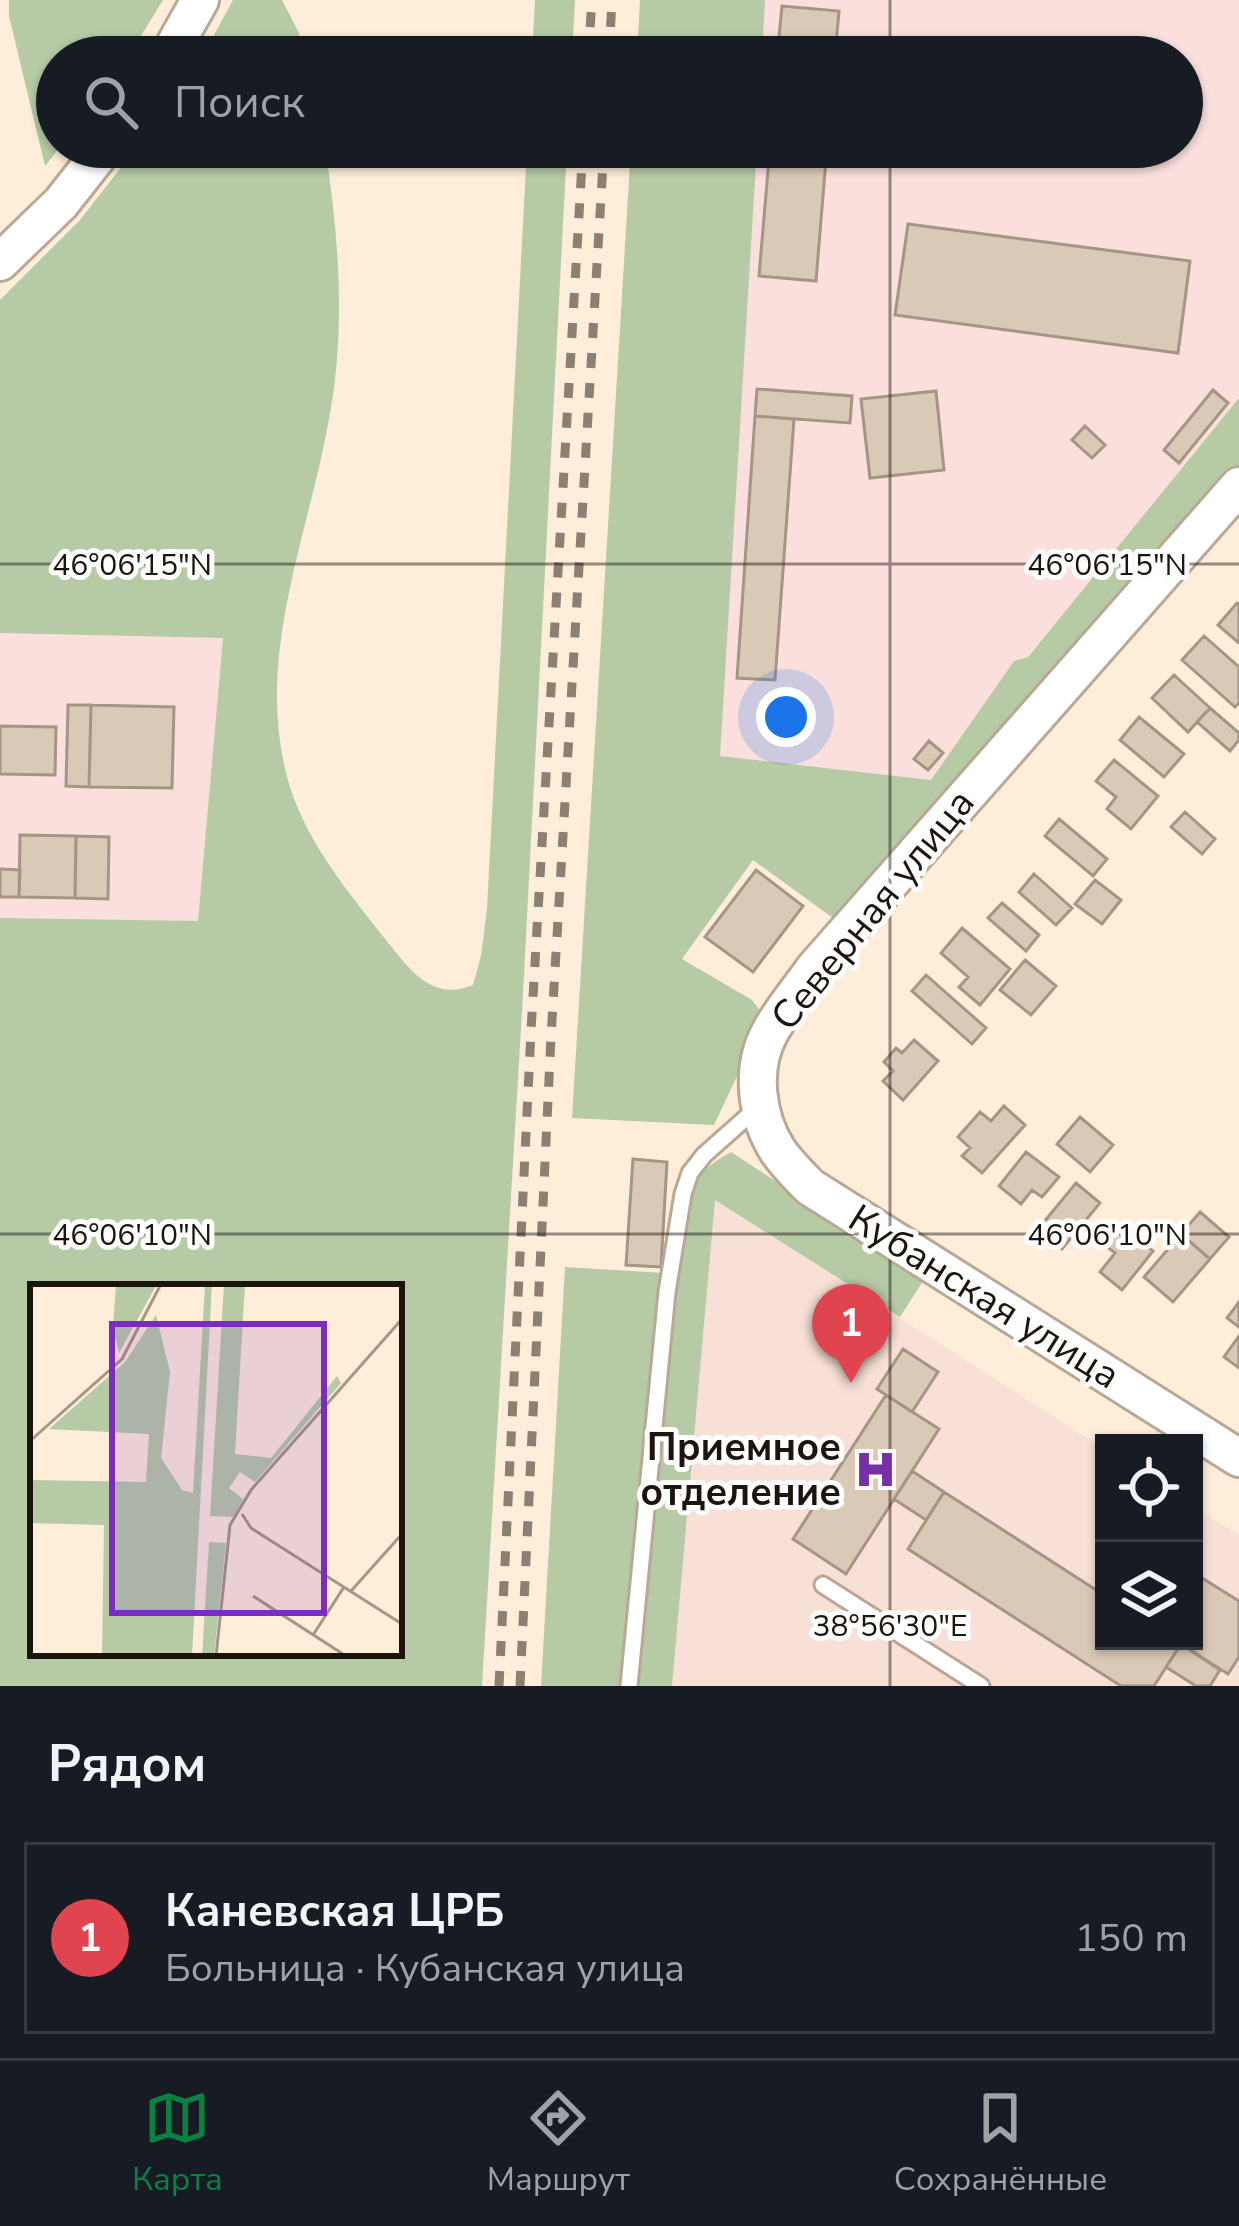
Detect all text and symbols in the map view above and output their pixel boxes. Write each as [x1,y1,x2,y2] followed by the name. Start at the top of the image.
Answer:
[36,36,1203,168] search box
[78,69,144,135] icon: search
[174,72,305,133] text: Поиск
[52,545,212,586] text: 46°06'15"N
[1027,545,1187,586] text: 46°06'15"N
[756,687,816,747] your location
[759,778,987,1042] street label: Северная улица
[838,1192,1130,1402] street label: Кубанская улица
[52,1215,212,1256] text: 46°06'10"N
[1027,1215,1187,1256] text: 46°06'10"N
[30,1284,402,1656] inset map
[812,1284,890,1383] pin: 1
[640,1421,841,1519] place label: Приемное отделение
[1095,1434,1203,1650] map controls
[1095,1434,1203,1542] button: locate
[852,1446,898,1492] hospital icon: Приемное отделение
[1095,1542,1203,1650] button: layers
[813,1606,967,1647] text: 38°56'30"E
[48,1729,206,1799] text: Рядом
[165,1881,504,1942] text: Каневская ЦРБ
[78,1912,102,1965] text: 1
[1074,1912,1188,1965] text: 150 m
[165,1942,685,1995] text: Больница · Кубанская улица
[132,2085,223,2202] tab: Карта
[487,2085,630,2202] tab: Маршрут
[894,2085,1107,2202] tab: Сохранённые

